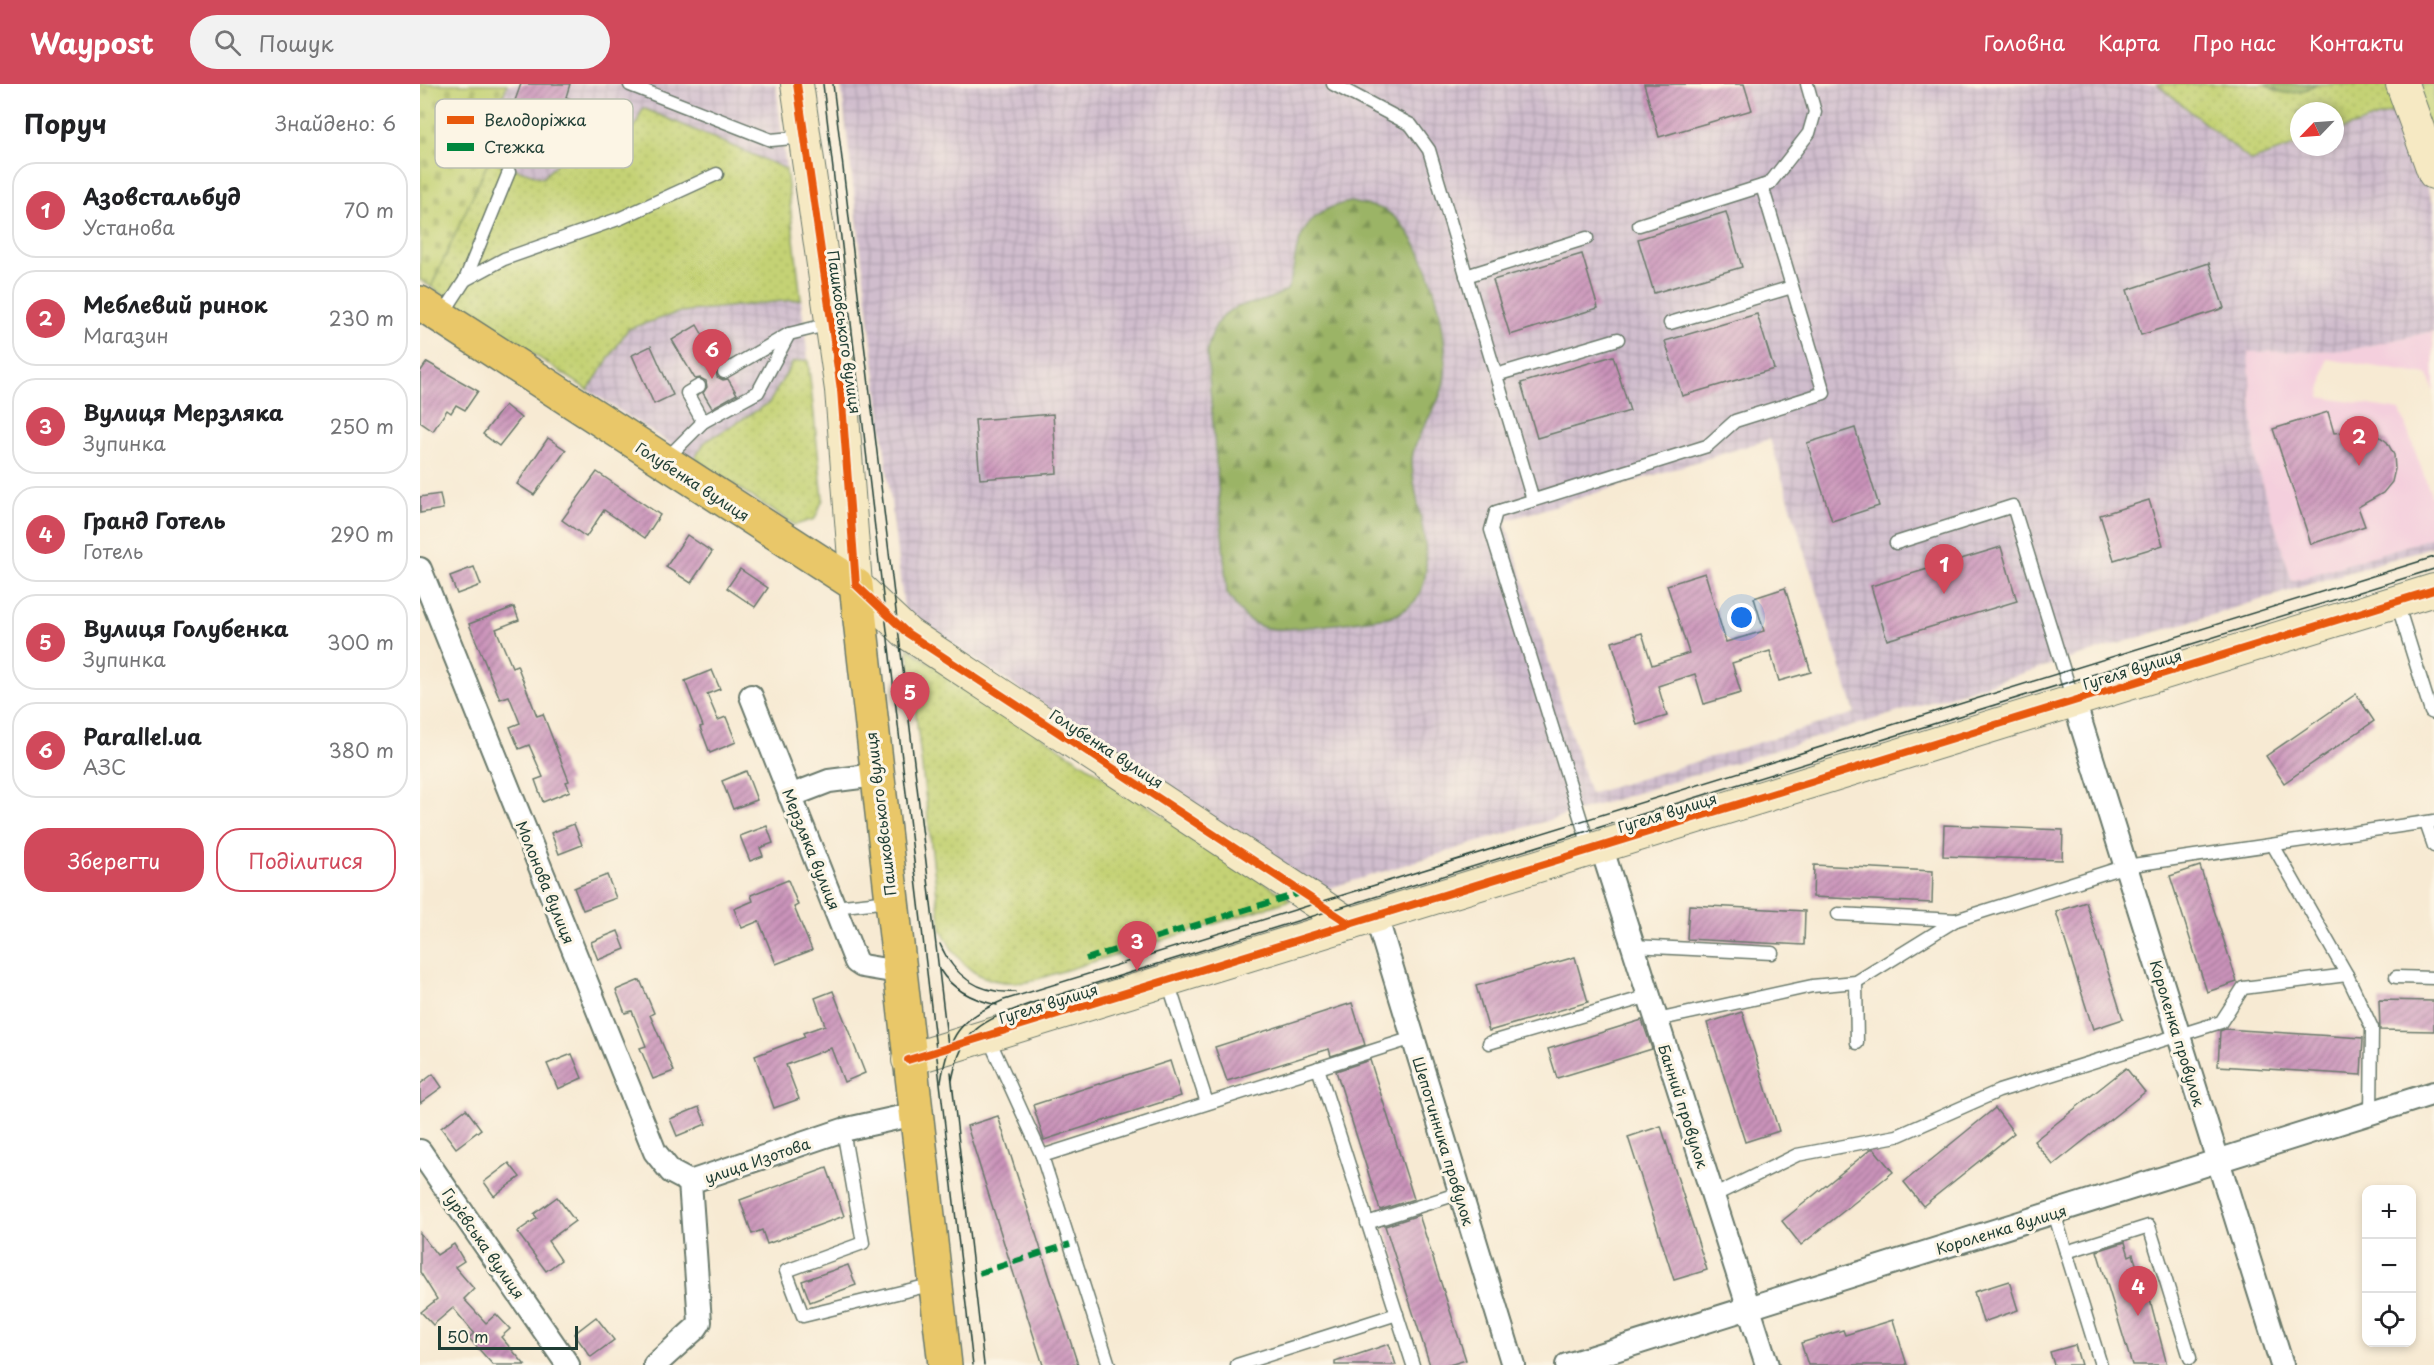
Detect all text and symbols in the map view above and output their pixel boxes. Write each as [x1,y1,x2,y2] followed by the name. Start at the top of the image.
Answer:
[190,15,610,69] search box
[30,21,154,64] text: Waypost
[211,26,244,59] icon: search
[259,26,334,59] text: Пошук
[1984,26,2065,58] text: Головна
[2098,26,2160,58] text: Карта
[2193,26,2276,58] text: Про нас
[2309,26,2404,58] text: Контакти
[435,99,633,168] legend
[2290,102,2344,156] north arrow
[24,104,107,143] text: Поруч
[484,107,586,131] text: Велодоріжка
[275,108,396,138] text: Знайдено: 6
[484,134,545,158] text: Стежка
[83,179,241,212] text: Азовстальбуд
[41,195,50,225] text: 1
[344,195,394,225] text: 70 m
[83,212,175,242] text: Установа
[822,249,868,415] street label: Пашковського вулиця
[83,287,267,320] text: Меблевий ринок
[38,303,53,333] text: 2
[329,303,394,333] text: 230 m
[83,320,169,350] text: Магазин
[692,330,732,379] pin: 6
[83,395,284,428] text: Вулиця Мерзляка
[39,411,52,441] text: 3
[330,411,394,441] text: 250 m
[2340,416,2378,466] pin: 2
[83,428,166,458] text: Зупинка
[632,436,754,526] street label: Голубенка вулиця
[83,503,226,536] text: Гранд Готель
[39,519,52,549] text: 4
[330,519,394,549] text: 290 m
[83,536,143,566] text: Готель
[1924,544,1964,594] pin: 1
[1727,603,1756,632] your location
[83,611,289,644] text: Вулиця Голубенка
[39,627,52,657] text: 5
[327,627,394,657] text: 300 m
[2079,643,2185,695] street label: Гугеля вулиця
[83,644,166,674] text: Зупинка
[890,672,930,722] pin: 5
[1046,703,1168,793] street label: Голубенка вулиця
[83,719,202,752] text: Parallel.ua
[859,731,901,897] street label: Пашковського вулиця
[38,735,53,765] text: 6
[328,735,394,765] text: 380 m
[83,752,126,782] text: АЗС
[777,785,847,913] street label: Мерзляка вулиця
[1614,786,1720,838] street label: Гугеля вулиця
[511,817,581,947] street label: Молонова вулиця
[24,828,204,892] button: Зберегти
[216,828,396,892] button: Поділитися
[1118,922,1156,971] pin: 3
[2145,957,2211,1109] street label: Короленка провулок
[995,977,1101,1029] street label: Гугеля вулиця
[1653,1041,1715,1171] street label: Банний провулок
[1407,1054,1481,1228] street label: Шепотинника провулок
[701,1131,814,1189] street label: улица Изотова
[437,1183,531,1303] street label: Гур’євська вулиця
[2362,1185,2416,1347] map controls
[2362,1185,2416,1239] button: +
[1933,1198,2069,1260] street label: Короленка вулиця
[2362,1239,2416,1293] button: −
[2118,1266,2158,1316] pin: 4
[2362,1293,2416,1347] button: locate
[438,1323,578,1350] scale bar
[447,1324,488,1348] text: 50 m

